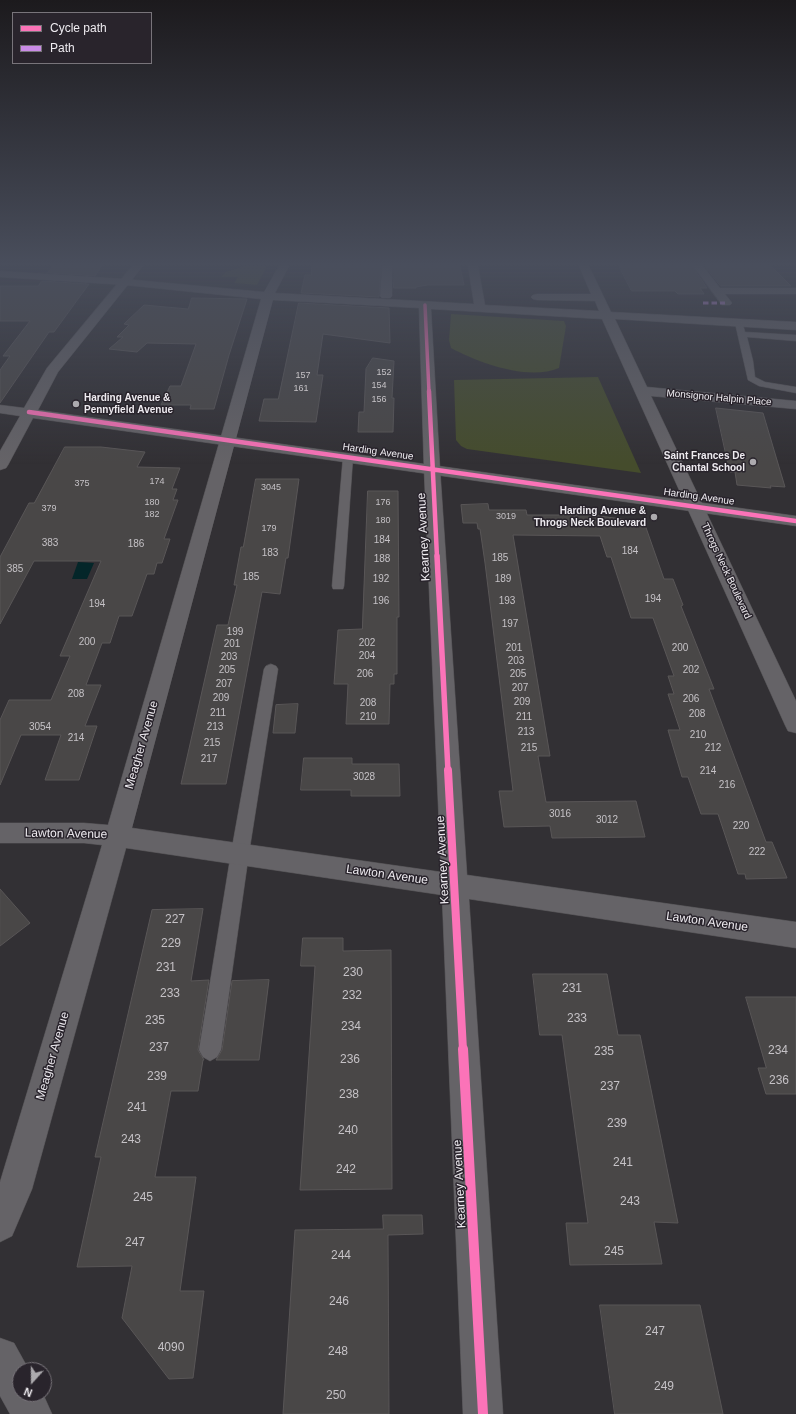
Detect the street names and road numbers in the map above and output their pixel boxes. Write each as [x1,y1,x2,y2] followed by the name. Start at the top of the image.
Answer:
[666,387,772,409] street label: Monsignor Halpin Place
[342,441,414,463] street label: Harding Avenue
[663,486,735,508] street label: Harding Avenue
[414,492,434,582] street label: Kearney Avenue
[698,521,754,621] street label: Throgs Neck Boulevard
[123,699,161,791] street label: Meagher Avenue
[433,815,453,905] street label: Kearney Avenue
[25,826,107,842] street label: Lawton Avenue
[345,862,429,888] street label: Lawton Avenue
[665,909,749,935] street label: Lawton Avenue
[34,1010,72,1102] street label: Meagher Avenue
[450,1139,470,1229] street label: Kearney Avenue

